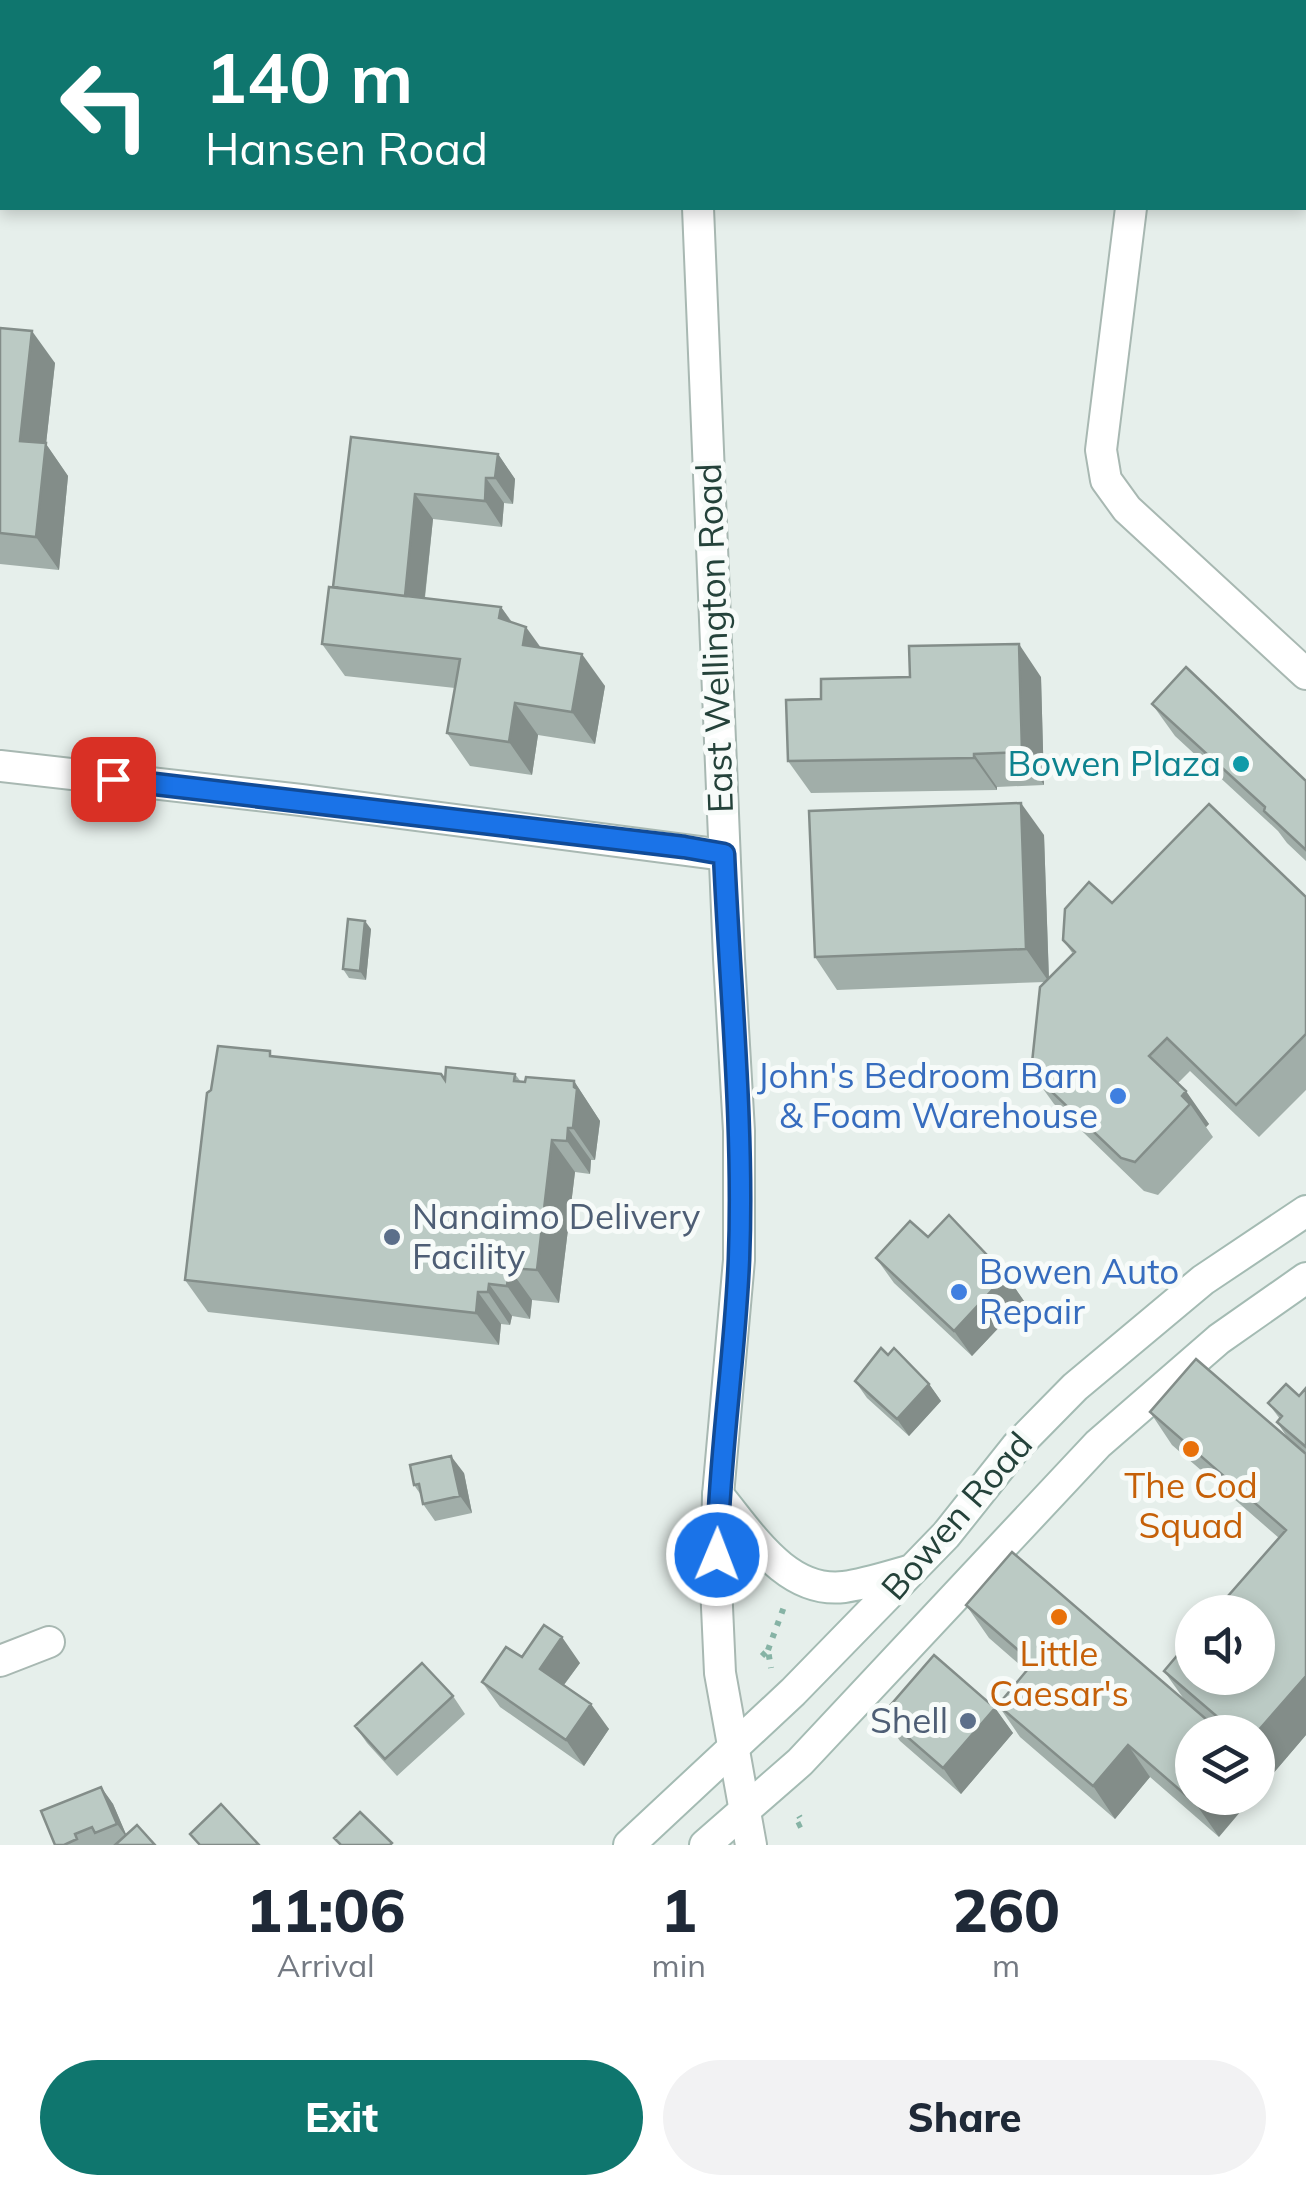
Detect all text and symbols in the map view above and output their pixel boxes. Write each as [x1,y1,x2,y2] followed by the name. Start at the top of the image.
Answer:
[205,33,413,121] text: 140 m
[40,40,170,170] icon: left
[205,120,488,176] text: Hansen Road
[686,462,742,814] street label: East Wellington Road
[71,737,156,822] pin
[1008,741,1221,785] place label: Bowen Plaza
[86,752,141,807] icon: arrive
[1230,753,1252,775] marker: Bowen Plaza
[757,1053,1098,1137] place label: John's Bedroom Barn & Foam Warehouse
[1107,1085,1129,1107] marker: John's Bedroom Barn & Foam Warehouse
[412,1194,701,1278] place label: Nanaimo Delivery Facility
[381,1226,403,1248] marker: Nanaimo Delivery Facility
[979,1249,1179,1333] place label: Bowen Auto Repair
[948,1281,970,1303] marker: Bowen Auto Repair
[871,1422,1041,1608] street label: Bowen Road
[1180,1438,1202,1460] marker: The Cod Squad
[1124,1463,1258,1547] place label: The Cod Squad
[665,1503,769,1607] position arrow
[1175,1595,1275,1815] map controls
[1175,1595,1275,1695] button: sound
[1048,1606,1070,1628] marker: Little Caesar's
[989,1631,1129,1715] place label: Little Caesar's
[870,1698,948,1742] place label: Shell
[957,1710,979,1732] marker: Shell
[1175,1715,1275,1815] button: layers
[246,1872,406,1947] text: 11:06
[661,1872,697,1947] text: 1
[952,1872,1060,1947] text: 260
[277,1945,375,1985] text: Arrival
[652,1945,706,1985] text: min
[992,1945,1020,1985] text: m
[40,2060,643,2175] button: Exit
[663,2060,1266,2175] button: Share

